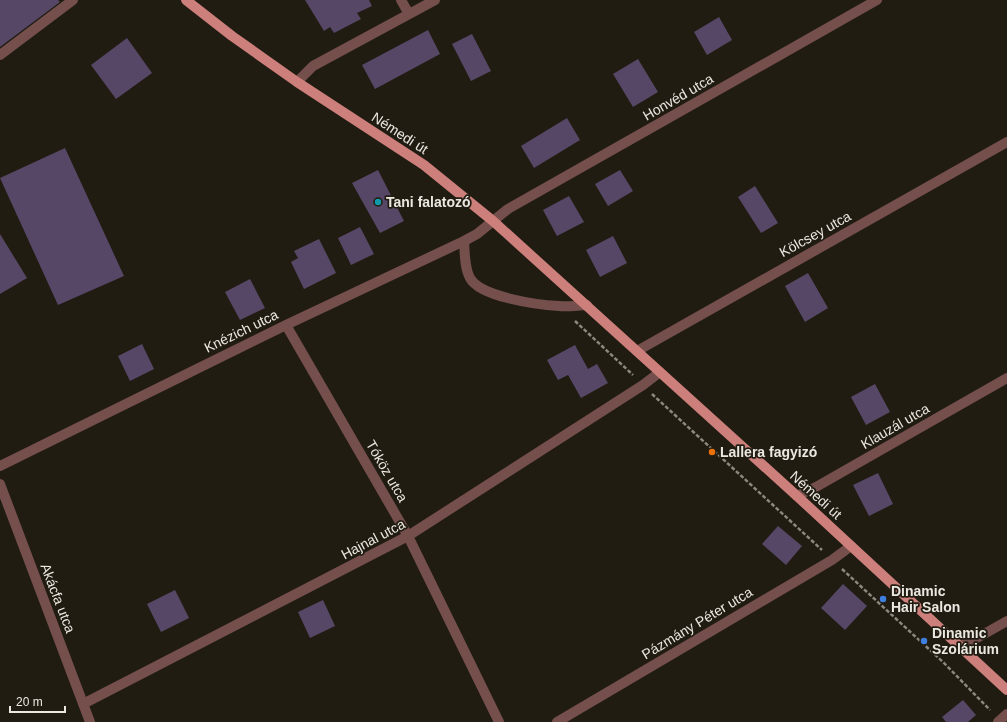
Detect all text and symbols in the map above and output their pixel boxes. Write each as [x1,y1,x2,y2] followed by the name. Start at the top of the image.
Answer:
[640,70,716,124] street label: Honvéd utca
[369,109,431,157] street label: Némedi út
[386,194,471,210] place label: Tani falatozó
[373,197,383,207] marker: Tani falatozó
[776,208,854,260] street label: Kölcsey utca
[201,306,281,356] street label: Knézich utca
[858,400,932,452] street label: Klauzál utca
[363,437,411,505] street label: Tóköz utca
[720,444,817,460] place label: Lallera fagyizó
[707,447,717,457] marker: Lallera fagyizó
[787,468,845,522] street label: Némedi út
[338,515,408,563] street label: Hajnal utca
[37,561,79,635] street label: Akácfa utca
[891,583,960,615] place label: Dinamic Hair Salon
[639,584,755,662] street label: Pázmány Péter utca
[878,594,888,604] marker: Dinamic Hair Salon
[932,625,999,657] place label: Dinamic Szolárium
[919,636,929,646] marker: Dinamic Szolárium
[10,688,65,714] scale bar
[16,695,43,709] text: 20 m

